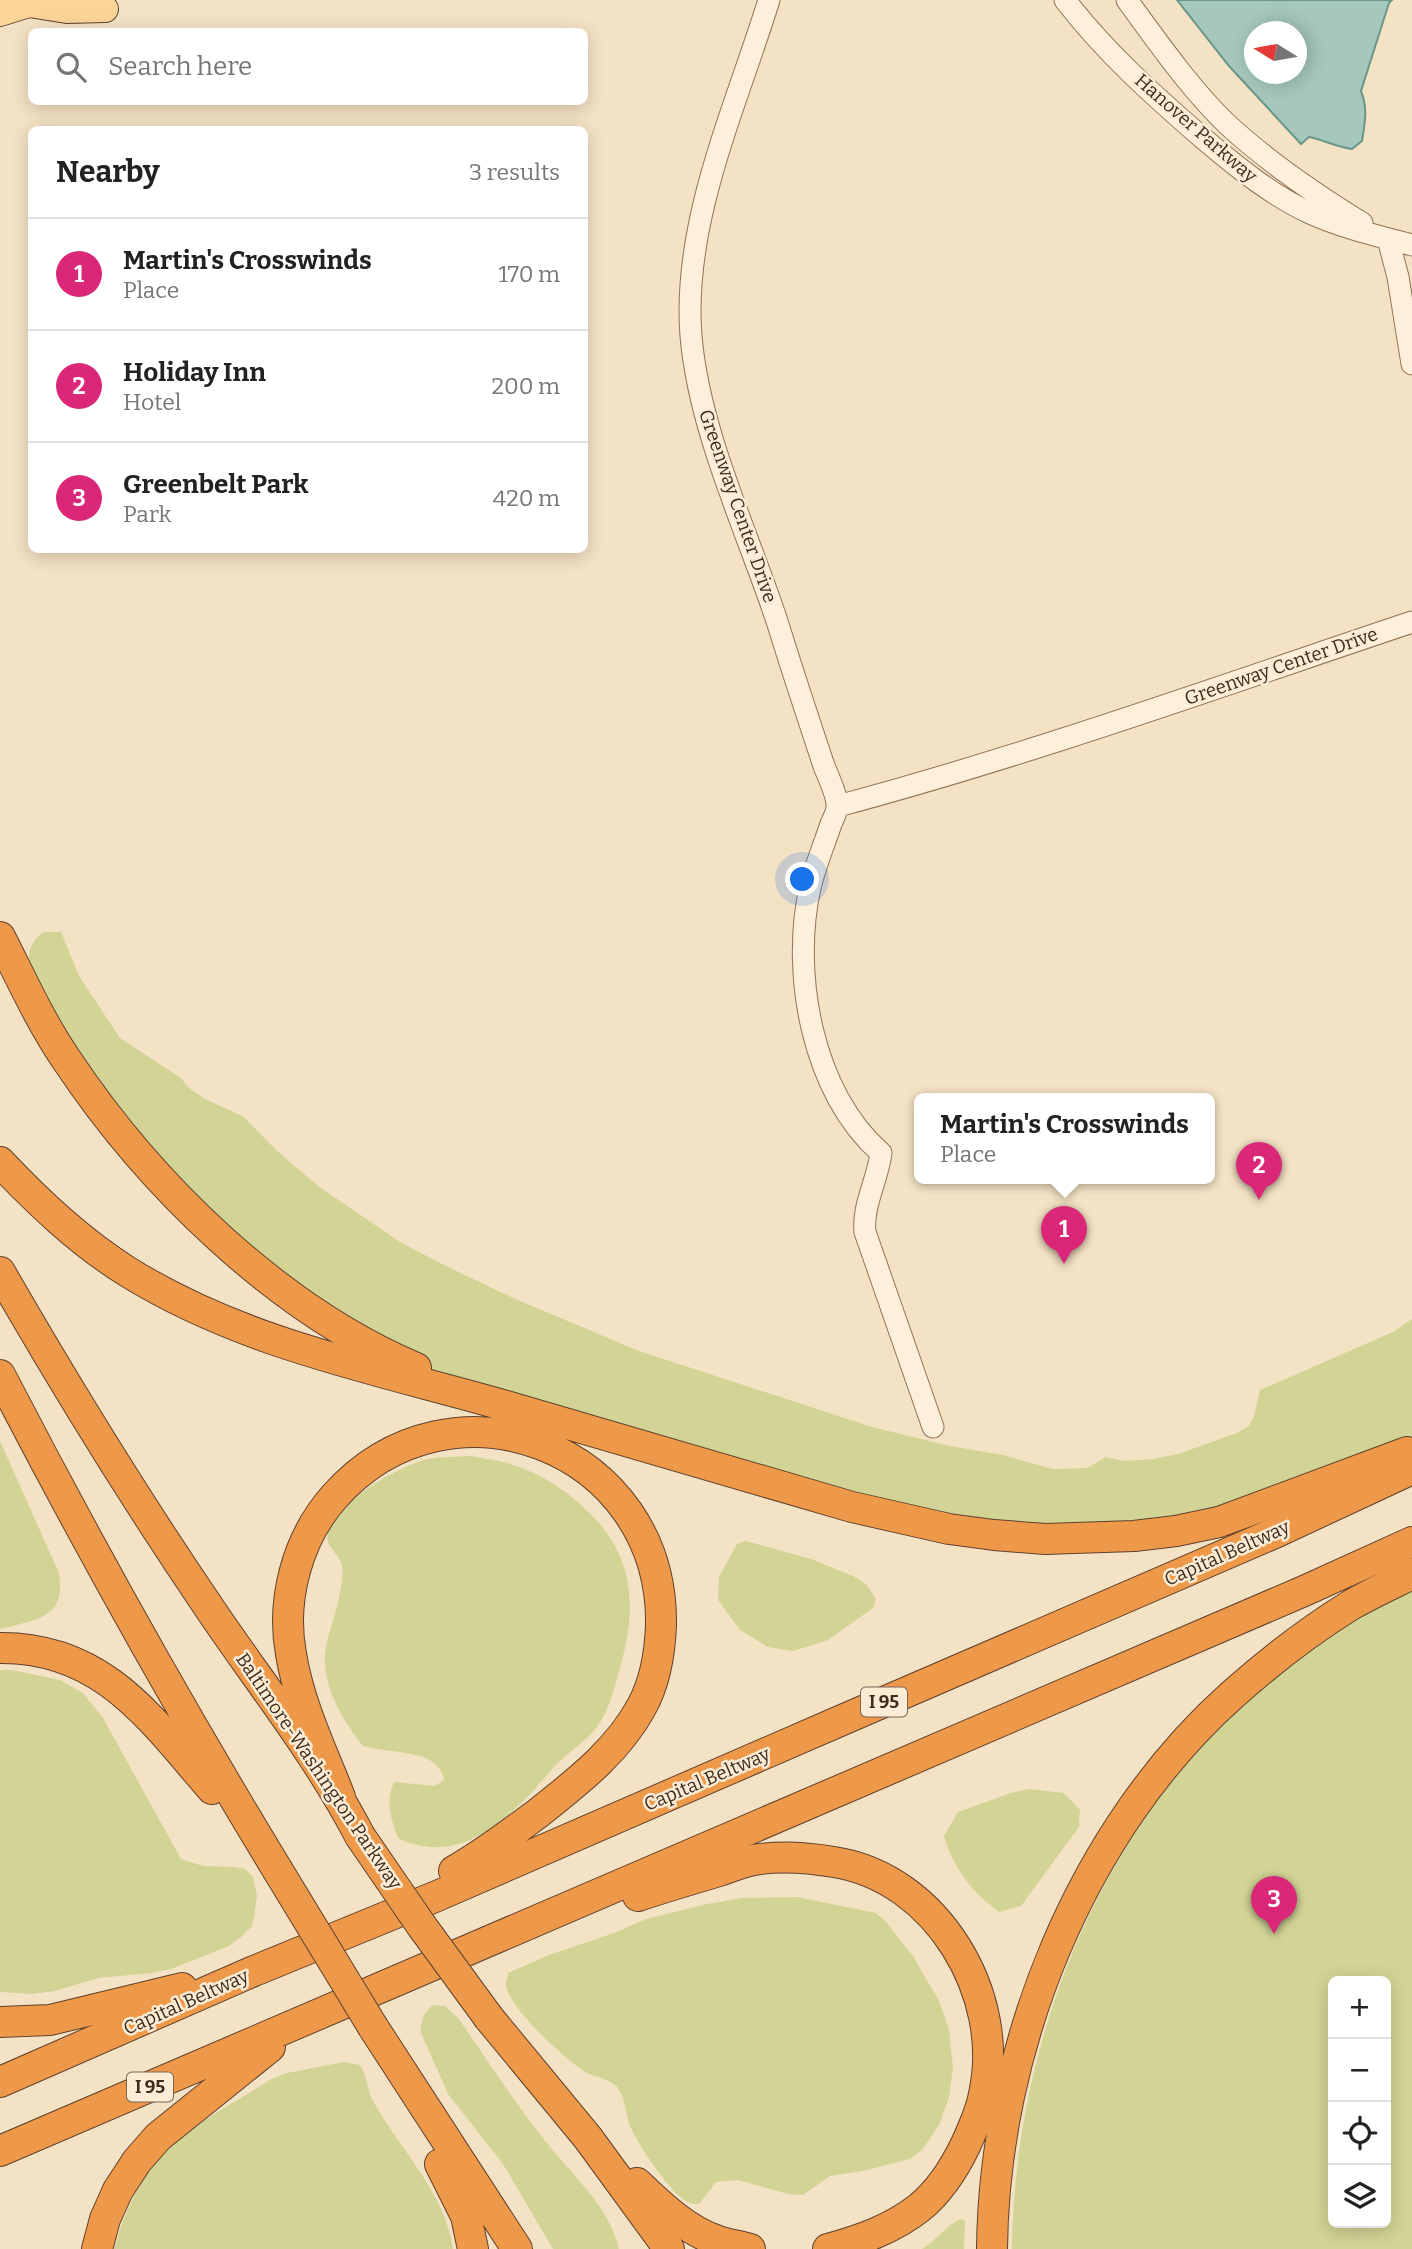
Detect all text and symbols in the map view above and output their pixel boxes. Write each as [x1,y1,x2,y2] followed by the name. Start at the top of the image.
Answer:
[1244,21,1307,84] north arrow
[28,28,588,105] search box
[52,48,90,86] icon: search
[108,51,252,82] text: Search here
[1130,69,1263,188] street label: Hanover Parkway
[56,154,160,190] text: Nearby
[469,158,560,186] text: 3 results
[123,245,372,276] text: Martin's Crosswinds
[74,260,84,288] text: 1
[498,260,560,288] text: 170 m
[123,276,179,304] text: Place
[123,357,266,388] text: Holiday Inn
[73,372,85,400] text: 2
[491,372,560,400] text: 200 m
[123,388,181,416] text: Hotel
[694,406,782,606] street label: Greenway Center Drive
[123,469,308,500] text: Greenbelt Park
[72,484,86,512] text: 3
[493,484,560,512] text: 420 m
[123,500,172,528] text: Park
[1181,622,1381,710] street label: Greenway Center Drive
[785,862,819,896] your location
[914,1093,1215,1184] popup
[940,1109,1189,1140] text: Martin's Crosswinds
[940,1140,996,1168] text: Place
[1236,1142,1282,1200] pin: 2
[1041,1206,1087,1264] pin: 1
[1161,1515,1294,1591] street label: Capital Beltway
[231,1648,407,1894] street label: Baltimore-Washington Parkway
[861,1688,907,1716] road number: I 95
[640,1742,774,1816] street label: Capital Beltway
[1251,1876,1297,1934] pin: 3
[120,1964,253,2040] street label: Capital Beltway
[1328,1976,1391,2228] map controls
[1328,1976,1391,2039] button: +
[1328,2039,1391,2102] button: −
[127,2073,173,2102] road number: I 95
[1328,2102,1391,2165] button: locate
[1328,2165,1391,2228] button: layers

